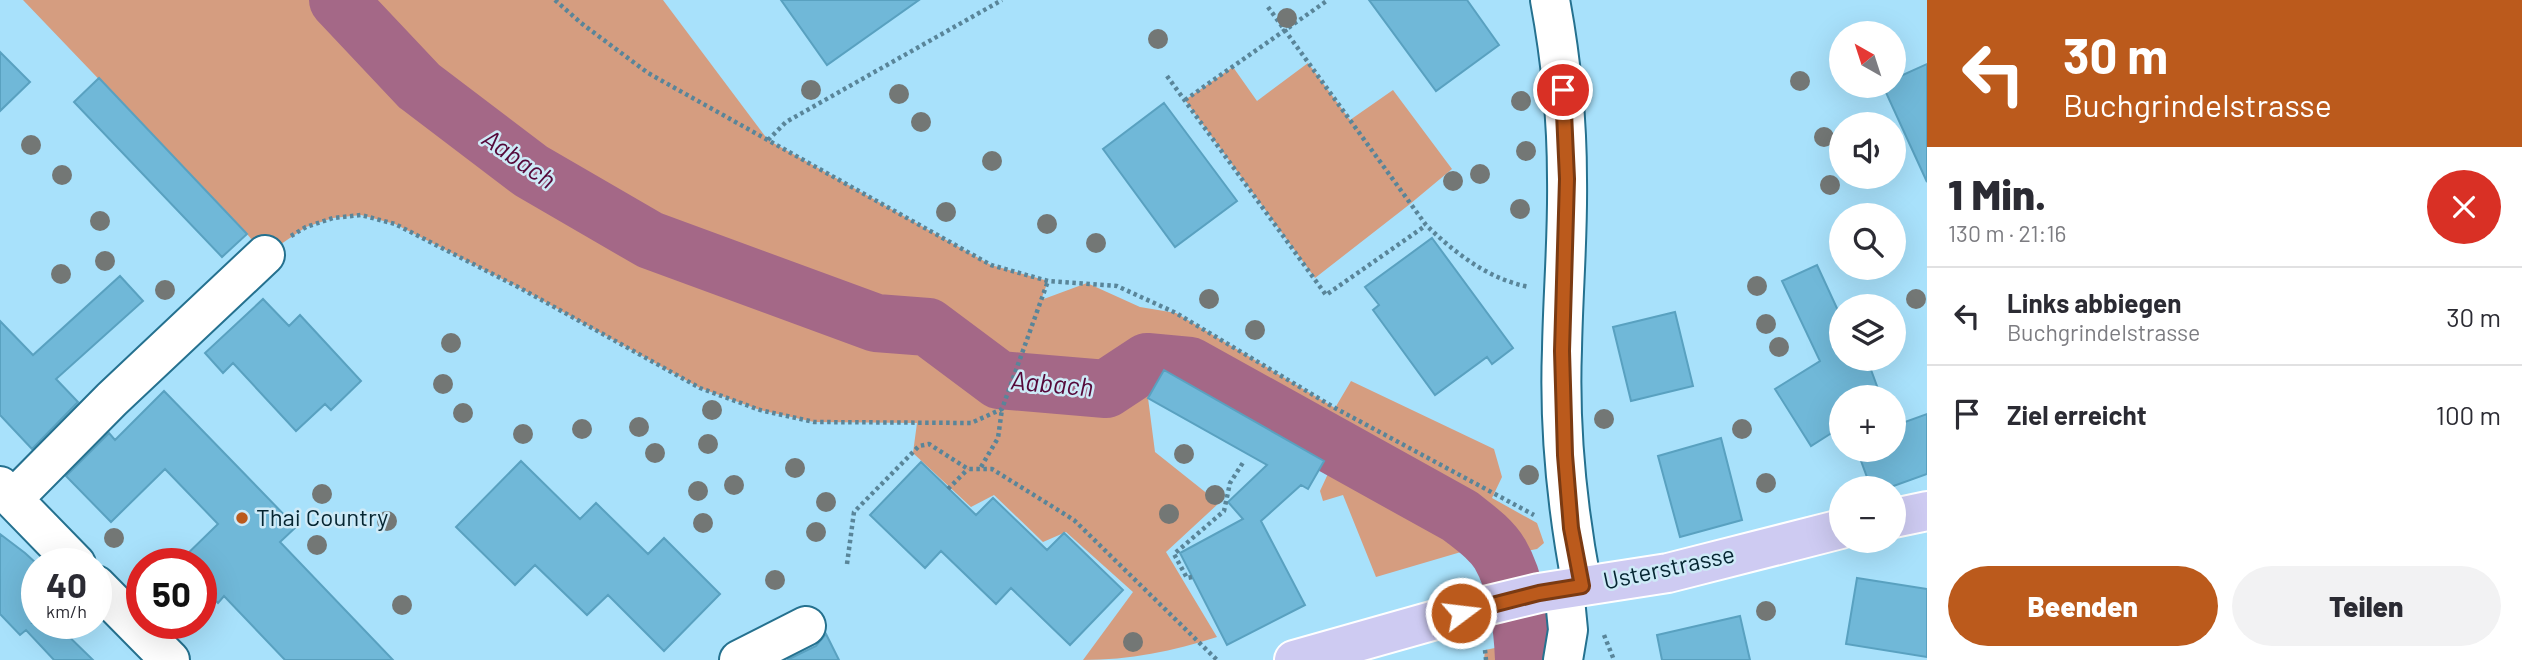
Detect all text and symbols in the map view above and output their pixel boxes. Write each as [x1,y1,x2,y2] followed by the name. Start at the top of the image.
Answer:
[1829,21,1906,98] north arrow
[1829,21,1906,553] map controls
[2063,25,2168,84] text: 30 m
[1948,28,2039,119] icon: left
[1533,60,1593,120] pin
[1544,71,1582,109] icon: arrive
[2063,85,2332,123] text: Buchgrindelstrasse
[1829,112,1906,189] button: sound
[477,121,563,194] water label: Aabach
[1948,168,2046,218] text: 1 Min.
[2427,170,2501,244] button: close
[1829,203,1906,280] button: search
[1948,219,2066,247] text: 130 m · 21:16
[2007,287,2181,318] text: Links abbiegen
[1829,294,1906,371] button: layers
[1948,297,1986,335] icon: left
[2446,301,2501,332] text: 30 m
[2007,318,2200,346] text: Buchgrindelstrasse
[1010,363,1095,402] water label: Aabach
[1829,385,1906,462] button: +
[1948,395,1986,433] icon: arrive
[2007,399,2147,430] text: Ziel erreicht
[2436,399,2501,430] text: 100 m
[1829,476,1906,553] button: −
[256,502,388,531] place label: Thai Country
[234,510,250,526] marker: Thai Country
[1600,538,1737,595] street label: Usterstrasse
[126,548,217,639] speed limit sign: 50
[46,563,87,605] text: 40
[1948,566,2218,646] button: Beenden
[2232,566,2501,646] button: Teilen
[1424,576,1498,650] position arrow
[46,600,87,622] text: km/h

